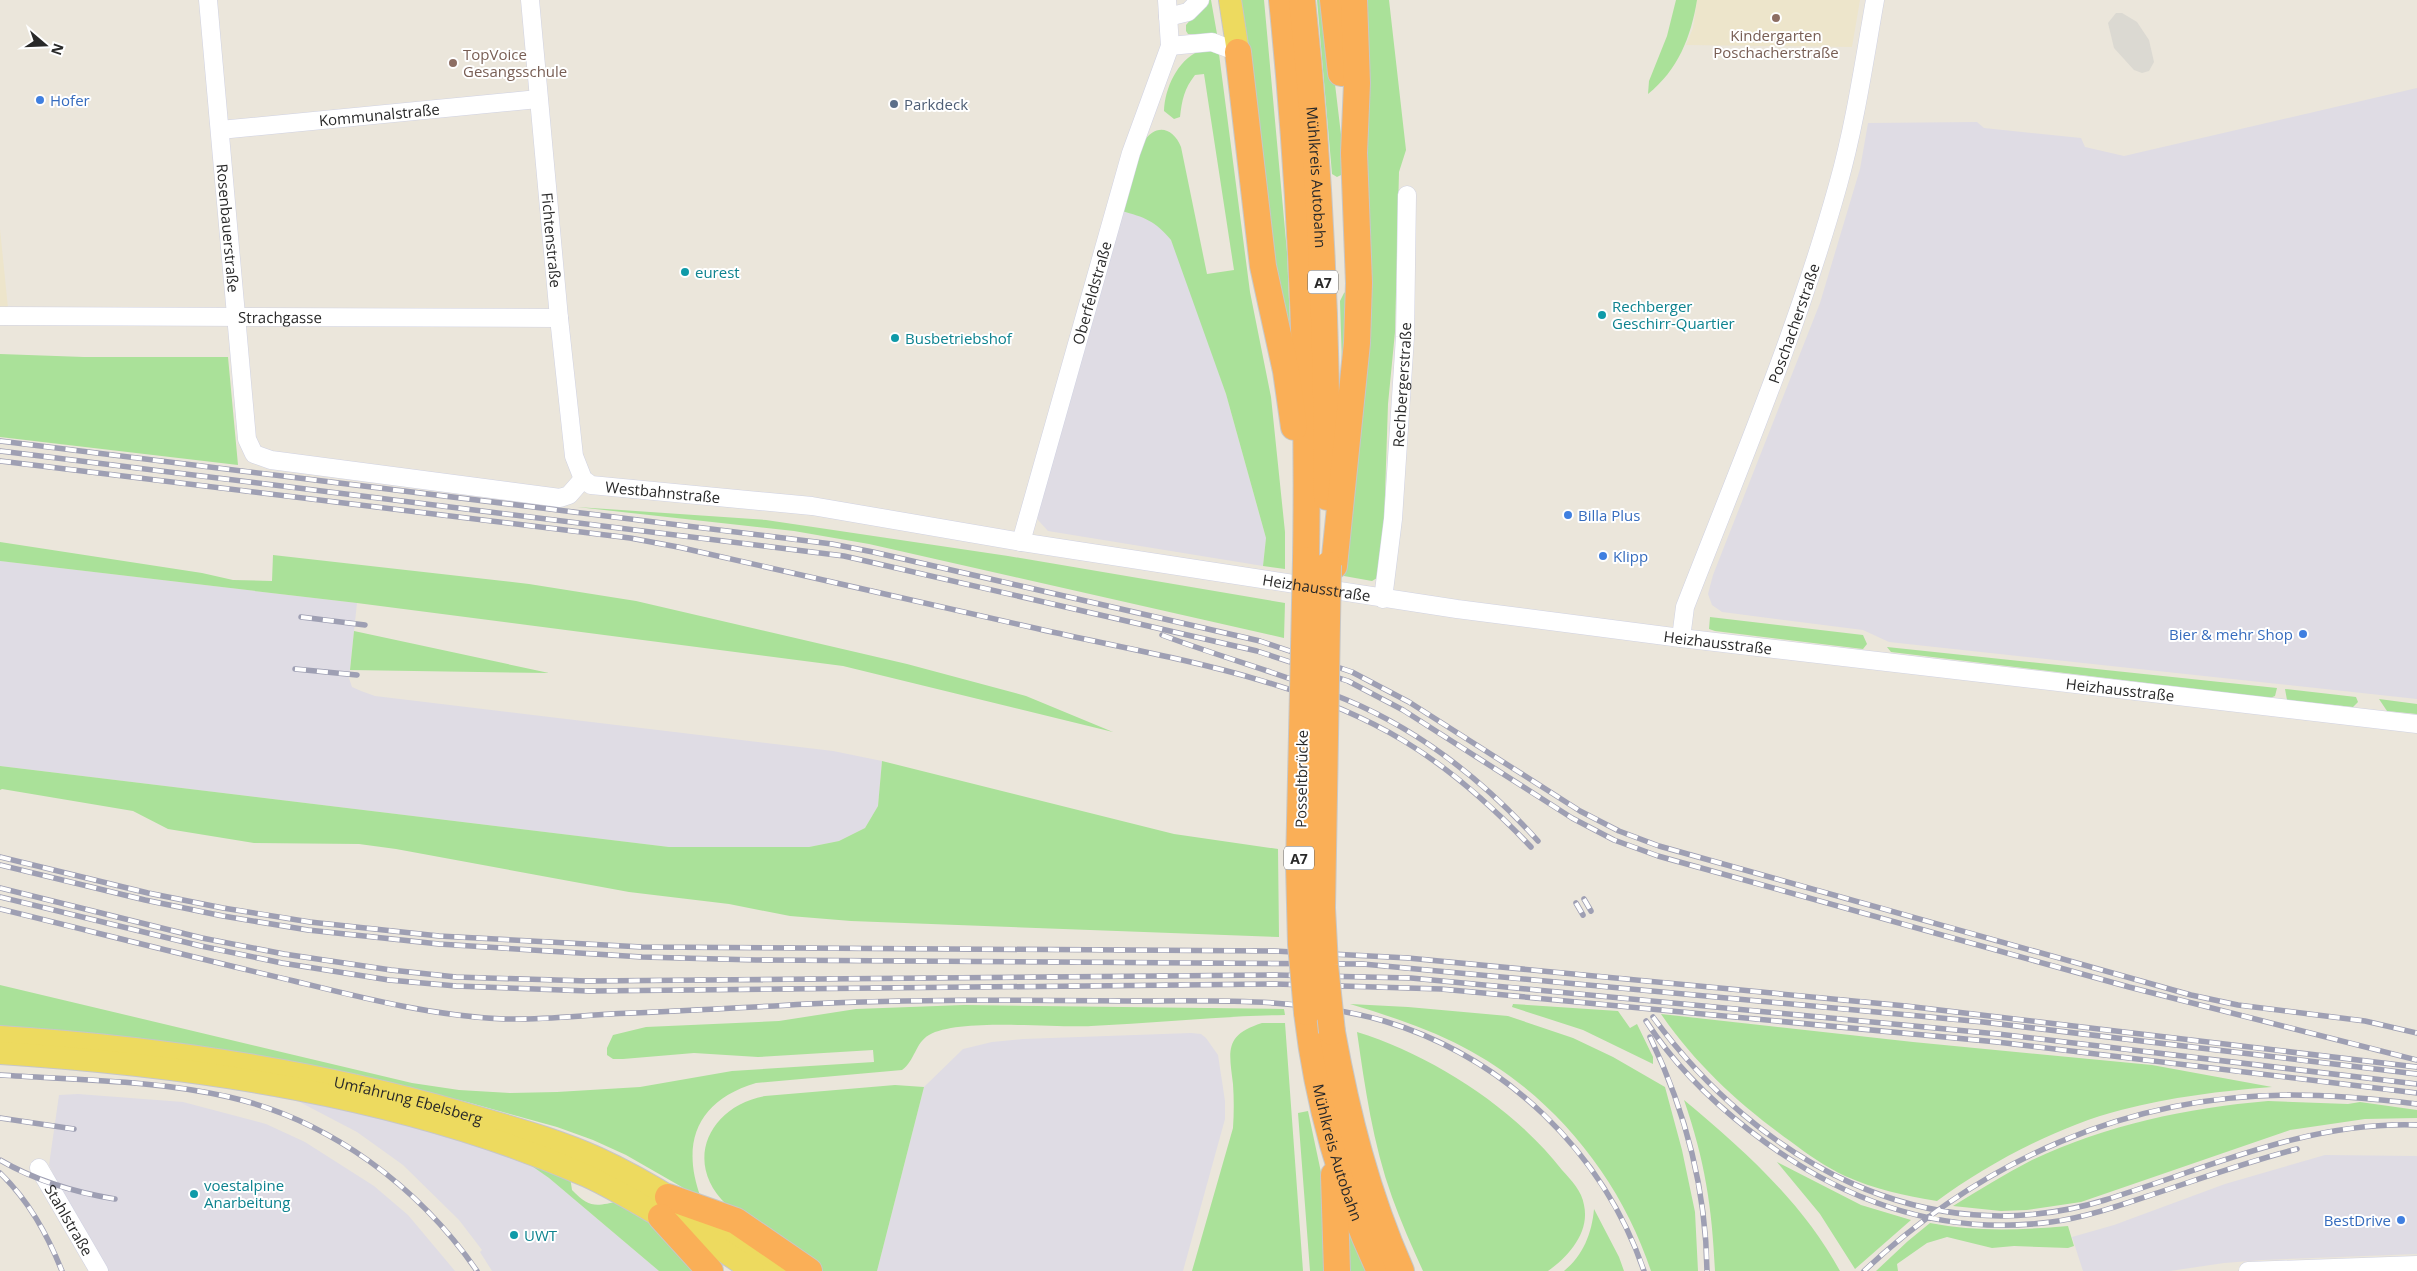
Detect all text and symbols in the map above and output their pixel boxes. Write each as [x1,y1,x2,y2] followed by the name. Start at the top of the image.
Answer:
[1770,12,1782,24] marker: Kindergarten Poschacherstraße
[20,20,70,70] north arrow
[1713,25,1839,62] place label: Kindergarten Poschacherstraße
[47,41,69,58] text: N
[463,44,567,81] place label: TopVoice Gesangsschule
[447,57,459,69] marker: TopVoice Gesangsschule
[50,90,90,110] place label: Hofer
[34,94,46,106] marker: Hofer
[904,94,968,114] place label: Parkdeck
[888,98,900,110] marker: Parkdeck
[318,99,441,130] street label: Kommunalstraße
[1302,106,1331,249] street label: Mühlkreis Autobahn
[213,163,244,293] street label: Rosenbauerstraße
[538,191,566,289] street label: Fichtenstraße
[1067,239,1116,347] street label: Oberfeldstraße
[1763,261,1824,386] street label: Poschacherstraße
[695,262,740,282] place label: eurest
[679,266,691,278] marker: eurest
[1308,270,1338,294] road number: A7
[1612,296,1735,333] place label: Rechberger Geschirr-Quartier
[238,307,322,327] street label: Strachgasse
[1596,309,1608,321] marker: Rechberger Geschirr-Quartier
[1388,322,1415,448] street label: Rechbergerstraße
[905,328,1013,348] place label: Busbetriebshof
[889,332,901,344] marker: Busbetriebshof
[604,476,721,507] street label: Westbahnstraße
[1578,505,1640,525] place label: Billa Plus
[1562,509,1574,521] marker: Billa Plus
[1613,546,1648,566] place label: Klipp
[1597,550,1609,562] marker: Klipp
[1261,569,1372,606] street label: Heizhausstraße
[2169,624,2293,644] place label: Bier & mehr Shop
[1662,626,1773,659] street label: Heizhausstraße
[2297,628,2309,640] marker: Bier & mehr Shop
[2065,673,2175,706] street label: Heizhausstraße
[1290,730,1312,828] street label: Posseltbrücke
[1284,846,1314,870] road number: A7
[332,1071,485,1129] street label: Umfahrung Ebelsberg
[1309,1082,1368,1224] street label: Mühlkreis Autobahn
[204,1175,290,1212] place label: voestalpine Anarbeitung
[40,1180,98,1259] street label: Stahlstraße
[188,1188,200,1200] marker: voestalpine Anarbeitung
[2324,1210,2391,1230] place label: BestDrive
[2395,1214,2407,1226] marker: BestDrive
[524,1225,558,1245] place label: UWT
[508,1229,520,1241] marker: UWT

